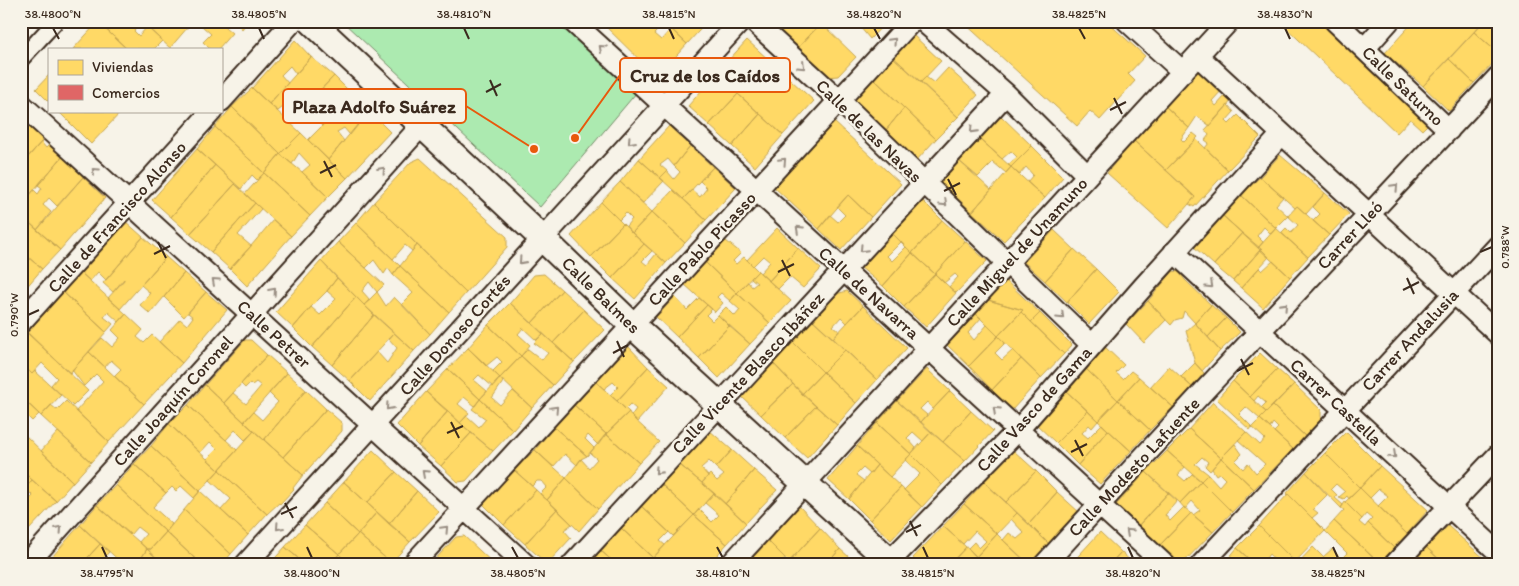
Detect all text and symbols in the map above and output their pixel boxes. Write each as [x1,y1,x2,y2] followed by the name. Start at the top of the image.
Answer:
[25,7,81,21] text: 38.4800°N
[231,7,287,21] text: 38.4805°N
[437,7,491,21] text: 38.4810°N
[642,7,696,21] text: 38.4815°N
[846,7,902,21] text: 38.4820°N
[1052,7,1106,21] text: 38.4825°N
[1257,7,1313,21] text: 38.4830°N
[887,38,896,47] one-way arrow
[1357,41,1449,131] street label: Calle Saturno
[599,45,608,54] one-way arrow
[48,48,222,112] legend
[92,58,154,76] text: Viviendas
[620,58,790,92] callout: Cruz de los Caídos
[796,60,805,69] one-way arrow
[630,64,780,87] text: Cruz de los Caídos
[811,75,927,187] street label: Calle de las Navas
[92,84,160,102] text: Comercios
[283,89,466,123] callout: Plaza Adolfo Suárez
[292,95,456,118] text: Plaza Adolfo Suárez
[970,124,979,133] one-way arrow
[43,136,191,298] street label: Calle de Francisco Alonso
[628,136,637,145] one-way arrow
[777,157,786,166] one-way arrow
[376,166,385,175] one-way arrow
[91,168,100,177] one-way arrow
[942,172,1092,332] street label: Calle Miguel de Unamuno
[1389,184,1398,193] one-way arrow
[643,187,761,311] street label: Calle Pablo Picasso
[1312,196,1388,274] street label: Carrer Lleó
[939,197,948,206] one-way arrow
[1498,225,1512,269] text: 0.788°W
[796,226,805,235] one-way arrow
[814,242,924,344] street label: Calle de Navarra
[860,243,869,252] one-way arrow
[557,252,645,338] street label: Calle Balmes
[519,256,528,265] one-way arrow
[395,270,515,400] street label: Calle Donoso Cortés
[211,278,220,287] one-way arrow
[1205,279,1214,288] one-way arrow
[1357,284,1464,396] street label: Carrer Andalusia
[267,287,276,296] one-way arrow
[667,287,829,459] street label: Calle Vicente Blasco Ibáñez
[7,293,21,337] text: 0.790°W
[232,295,316,373] street label: Calle Petrer
[1278,302,1287,311] one-way arrow
[1055,310,1064,319] one-way arrow
[108,331,238,471] street label: Calle Joaquín Coronel
[972,341,1097,477] street label: Calle Vasco de Gama
[1285,354,1387,450] street label: Carrer Castella
[1064,393,1204,541] street label: Calle Modesto Lafuente
[386,402,395,411] one-way arrow
[549,406,558,415] one-way arrow
[993,407,1002,416] one-way arrow
[1388,449,1397,458] one-way arrow
[654,466,663,475] one-way arrow
[422,470,431,479] one-way arrow
[276,522,285,531] one-way arrow
[53,525,62,534] one-way arrow
[439,525,448,534] one-way arrow
[1126,529,1135,538] one-way arrow
[80,566,134,580] text: 38.4795°N
[284,566,340,580] text: 38.4800°N
[490,566,546,580] text: 38.4805°N
[696,566,750,580] text: 38.4810°N
[901,566,955,580] text: 38.4815°N
[1105,566,1161,580] text: 38.4820°N
[1311,566,1365,580] text: 38.4825°N

